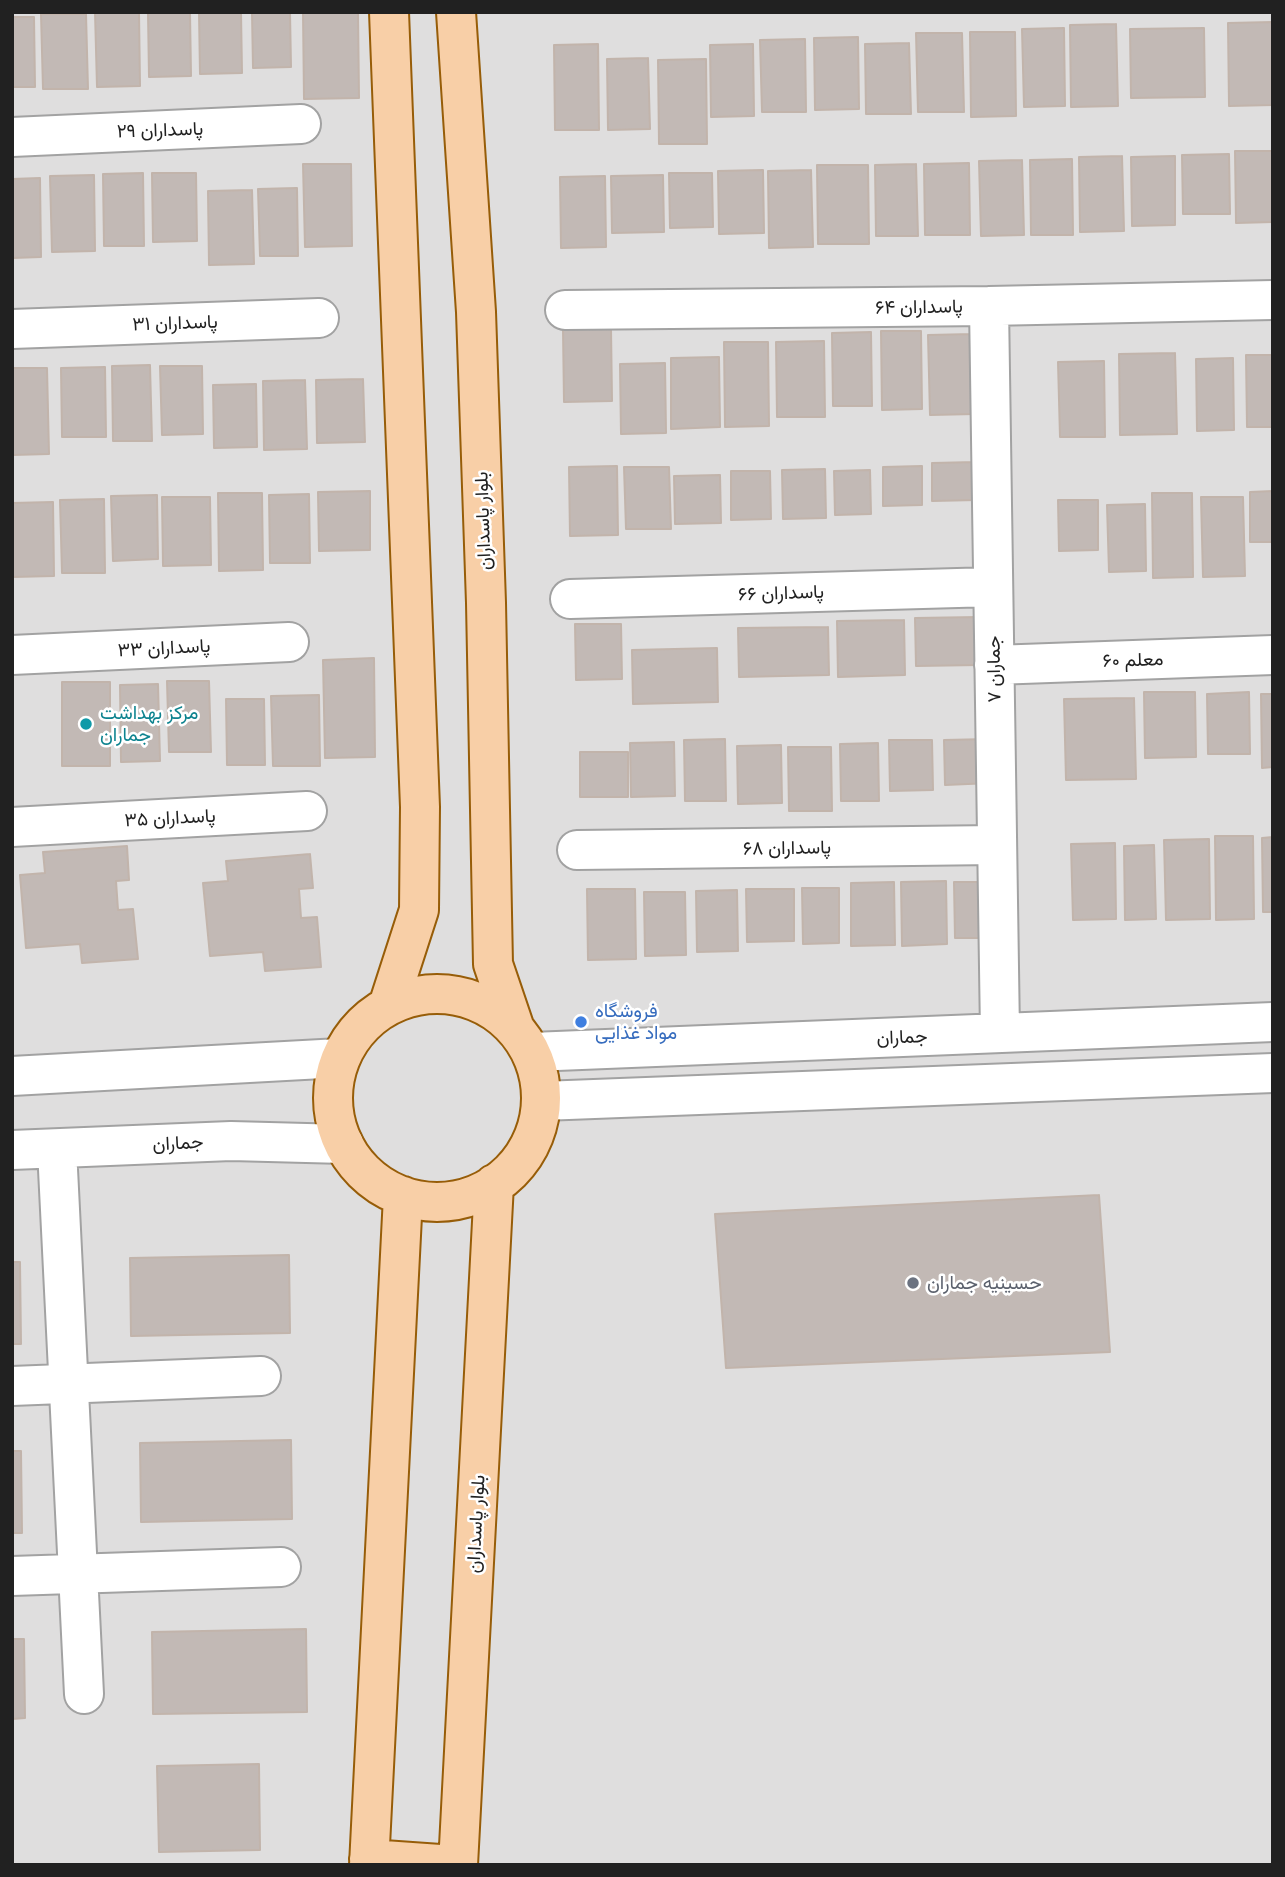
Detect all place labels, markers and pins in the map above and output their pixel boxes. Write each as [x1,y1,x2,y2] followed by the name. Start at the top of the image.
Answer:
[100,702,198,746] place label: مرکز بهداشت جماران
[78,716,94,732] marker: مرکز بهداشت جماران
[595,1000,677,1044] place label: فروشگاه مواد غذایی
[573,1014,589,1030] marker: فروشگاه مواد غذایی
[927,1272,1042,1294] place label: حسینیه جماران
[905,1275,921,1291] marker: حسینیه جماران

